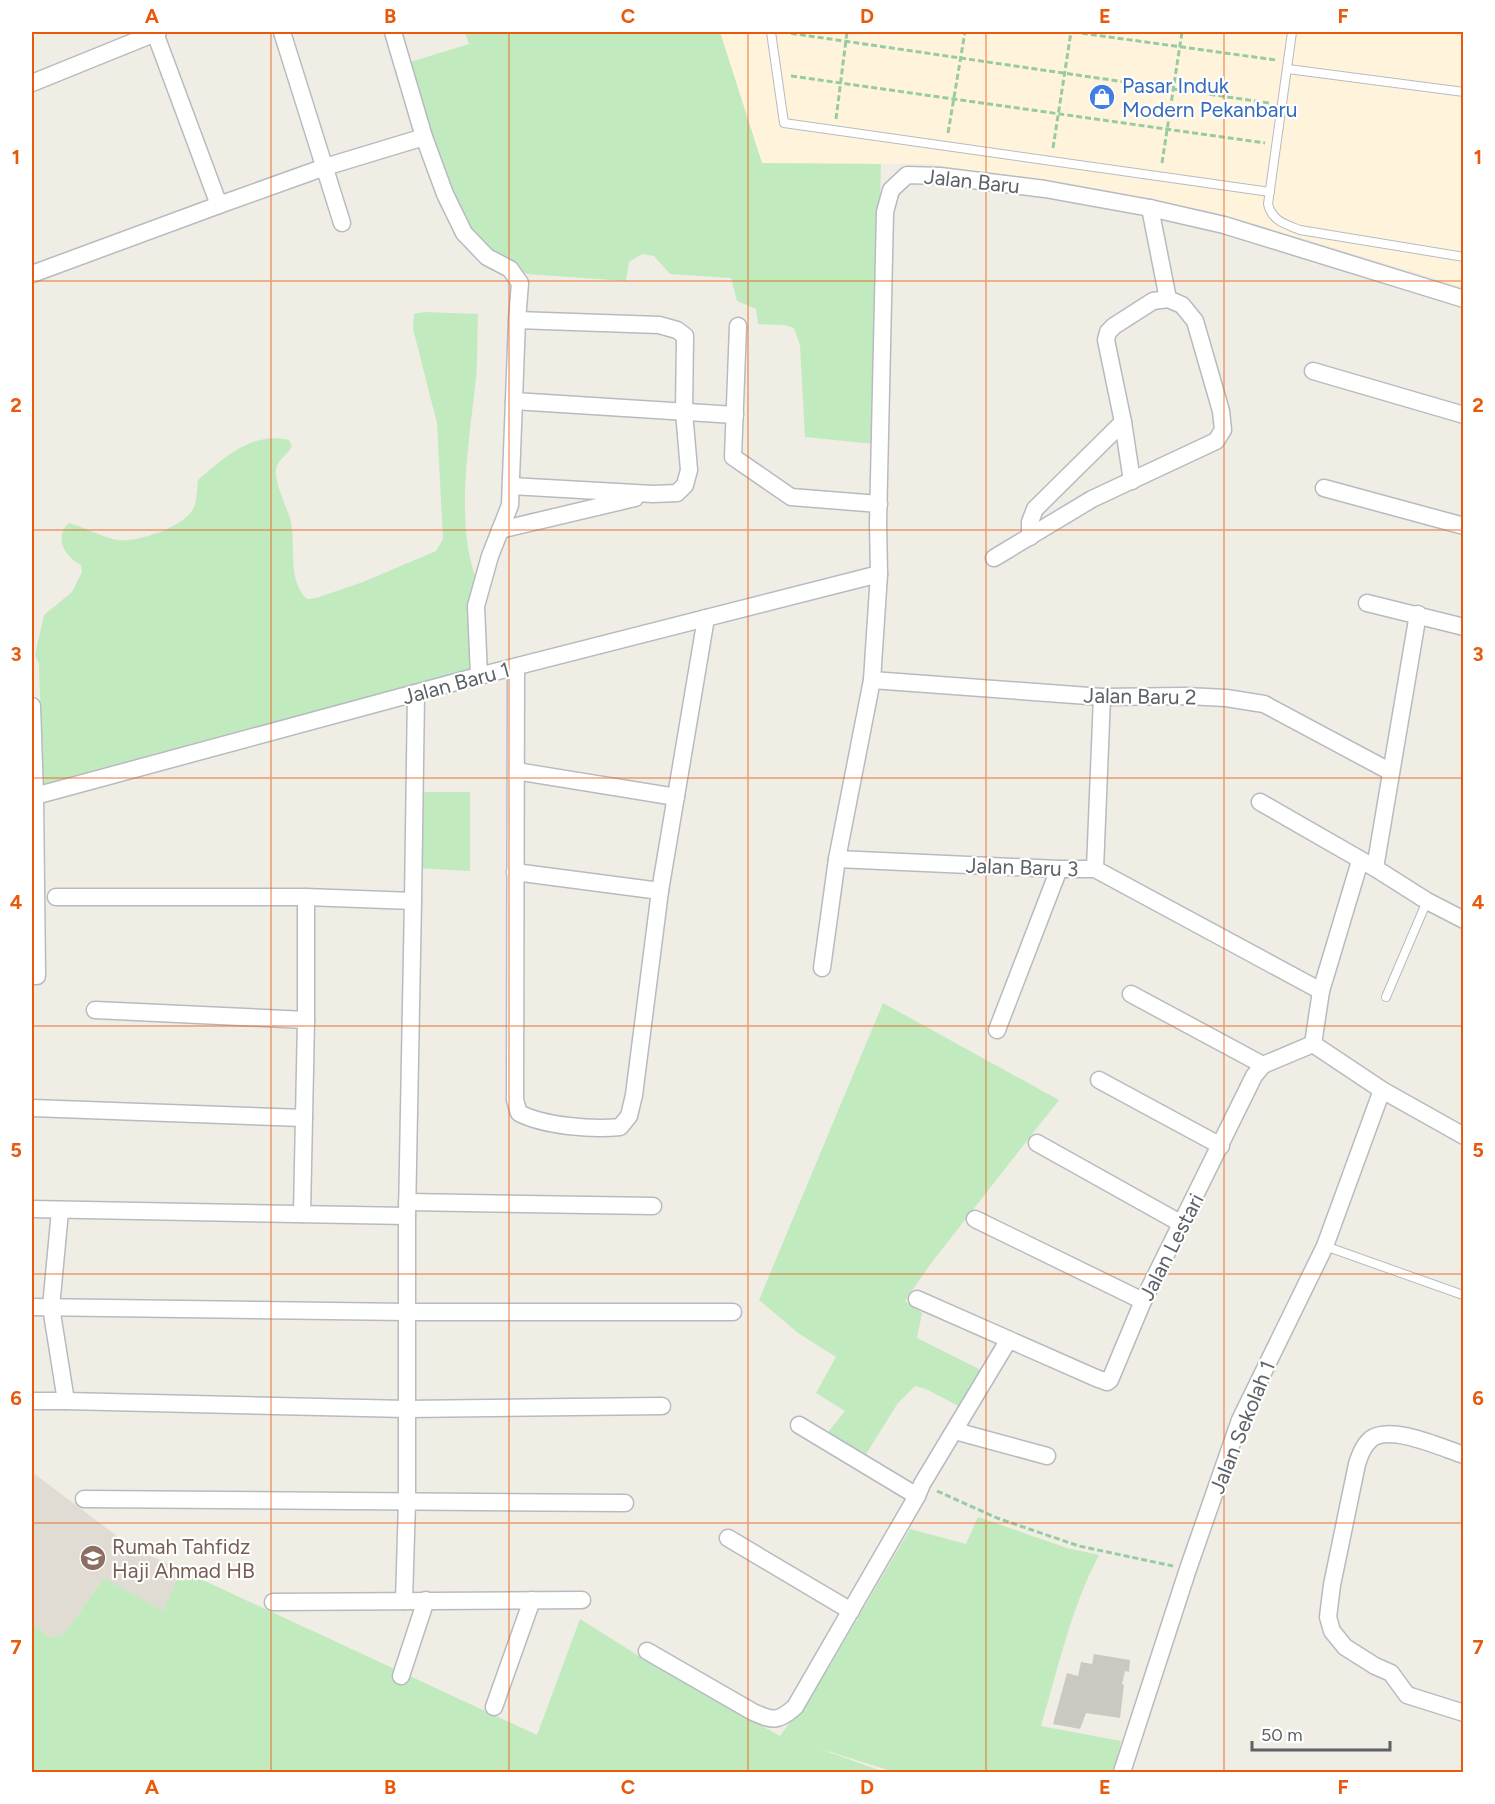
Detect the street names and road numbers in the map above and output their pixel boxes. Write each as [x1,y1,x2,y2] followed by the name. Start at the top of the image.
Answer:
[923,164,1021,198] street label: Jalan Baru
[400,657,512,709] street label: Jalan Baru 1
[1083,683,1197,709] street label: Jalan Baru 2
[965,853,1079,881] street label: Jalan Baru 3
[1133,1189,1209,1305] street label: Jalan Lestari
[1204,1357,1280,1497] street label: Jalan Sekolah 1

